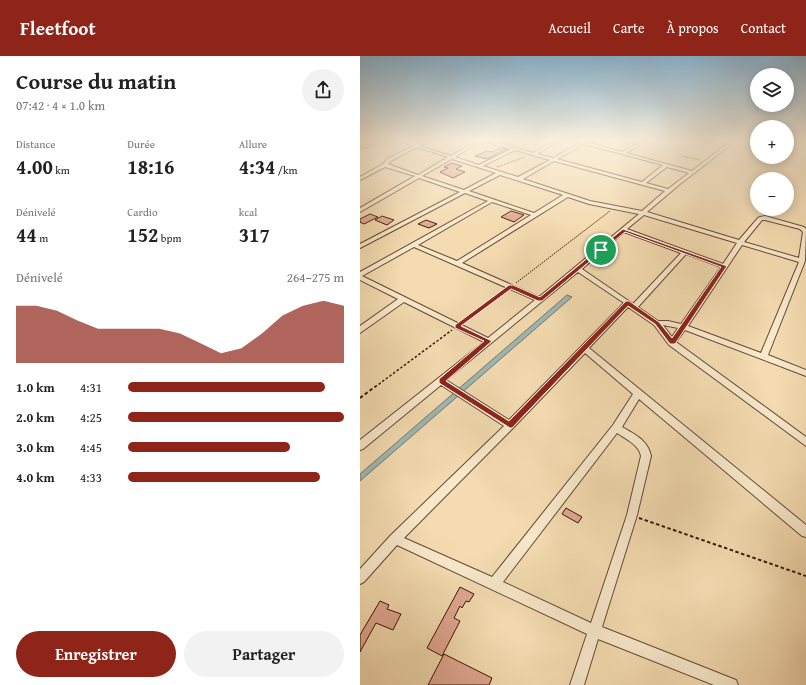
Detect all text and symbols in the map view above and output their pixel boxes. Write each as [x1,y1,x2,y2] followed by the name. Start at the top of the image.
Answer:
[20,14,96,42] text: Fleetfoot
[548,18,591,38] text: Accueil
[613,18,645,38] text: Carte
[667,18,719,38] text: À propos
[741,18,786,38] text: Contact
[16,65,176,97] text: Course du matin
[750,68,794,216] map controls
[750,68,794,112] button: layers
[302,69,344,111] button: share
[16,96,105,115] text: 07:42 · 4 × 1.0 km
[750,120,794,164] button: +
[16,136,55,152] text: Distance
[127,136,155,152] text: Durée
[239,136,267,152] text: Allure
[16,152,53,181] text: 4.00
[127,152,174,181] text: 18:16
[239,152,275,181] text: 4:34
[53,162,70,178] text: km
[275,162,298,178] text: /km
[750,172,794,216] button: −
[16,204,56,220] text: Dénivelé
[127,204,158,220] text: Cardio
[239,204,257,220] text: kcal
[16,220,37,249] text: 44
[127,220,158,249] text: 152
[239,220,270,249] text: 317
[37,230,48,246] text: m
[158,230,181,246] text: bpm
[584,233,618,267] pin
[590,239,612,261] icon: arrive
[16,268,63,287] text: Dénivelé
[287,268,344,287] text: 264–275 m
[16,378,55,397] text: 1.0 km
[80,378,102,397] text: 4:31
[16,408,55,427] text: 2.0 km
[80,408,102,427] text: 4:25
[16,438,55,457] text: 3.0 km
[80,438,102,457] text: 4:45
[16,468,55,487] text: 4.0 km
[80,468,102,487] text: 4:33
[16,631,176,677] button: Enregistrer
[184,631,344,677] button: Partager

